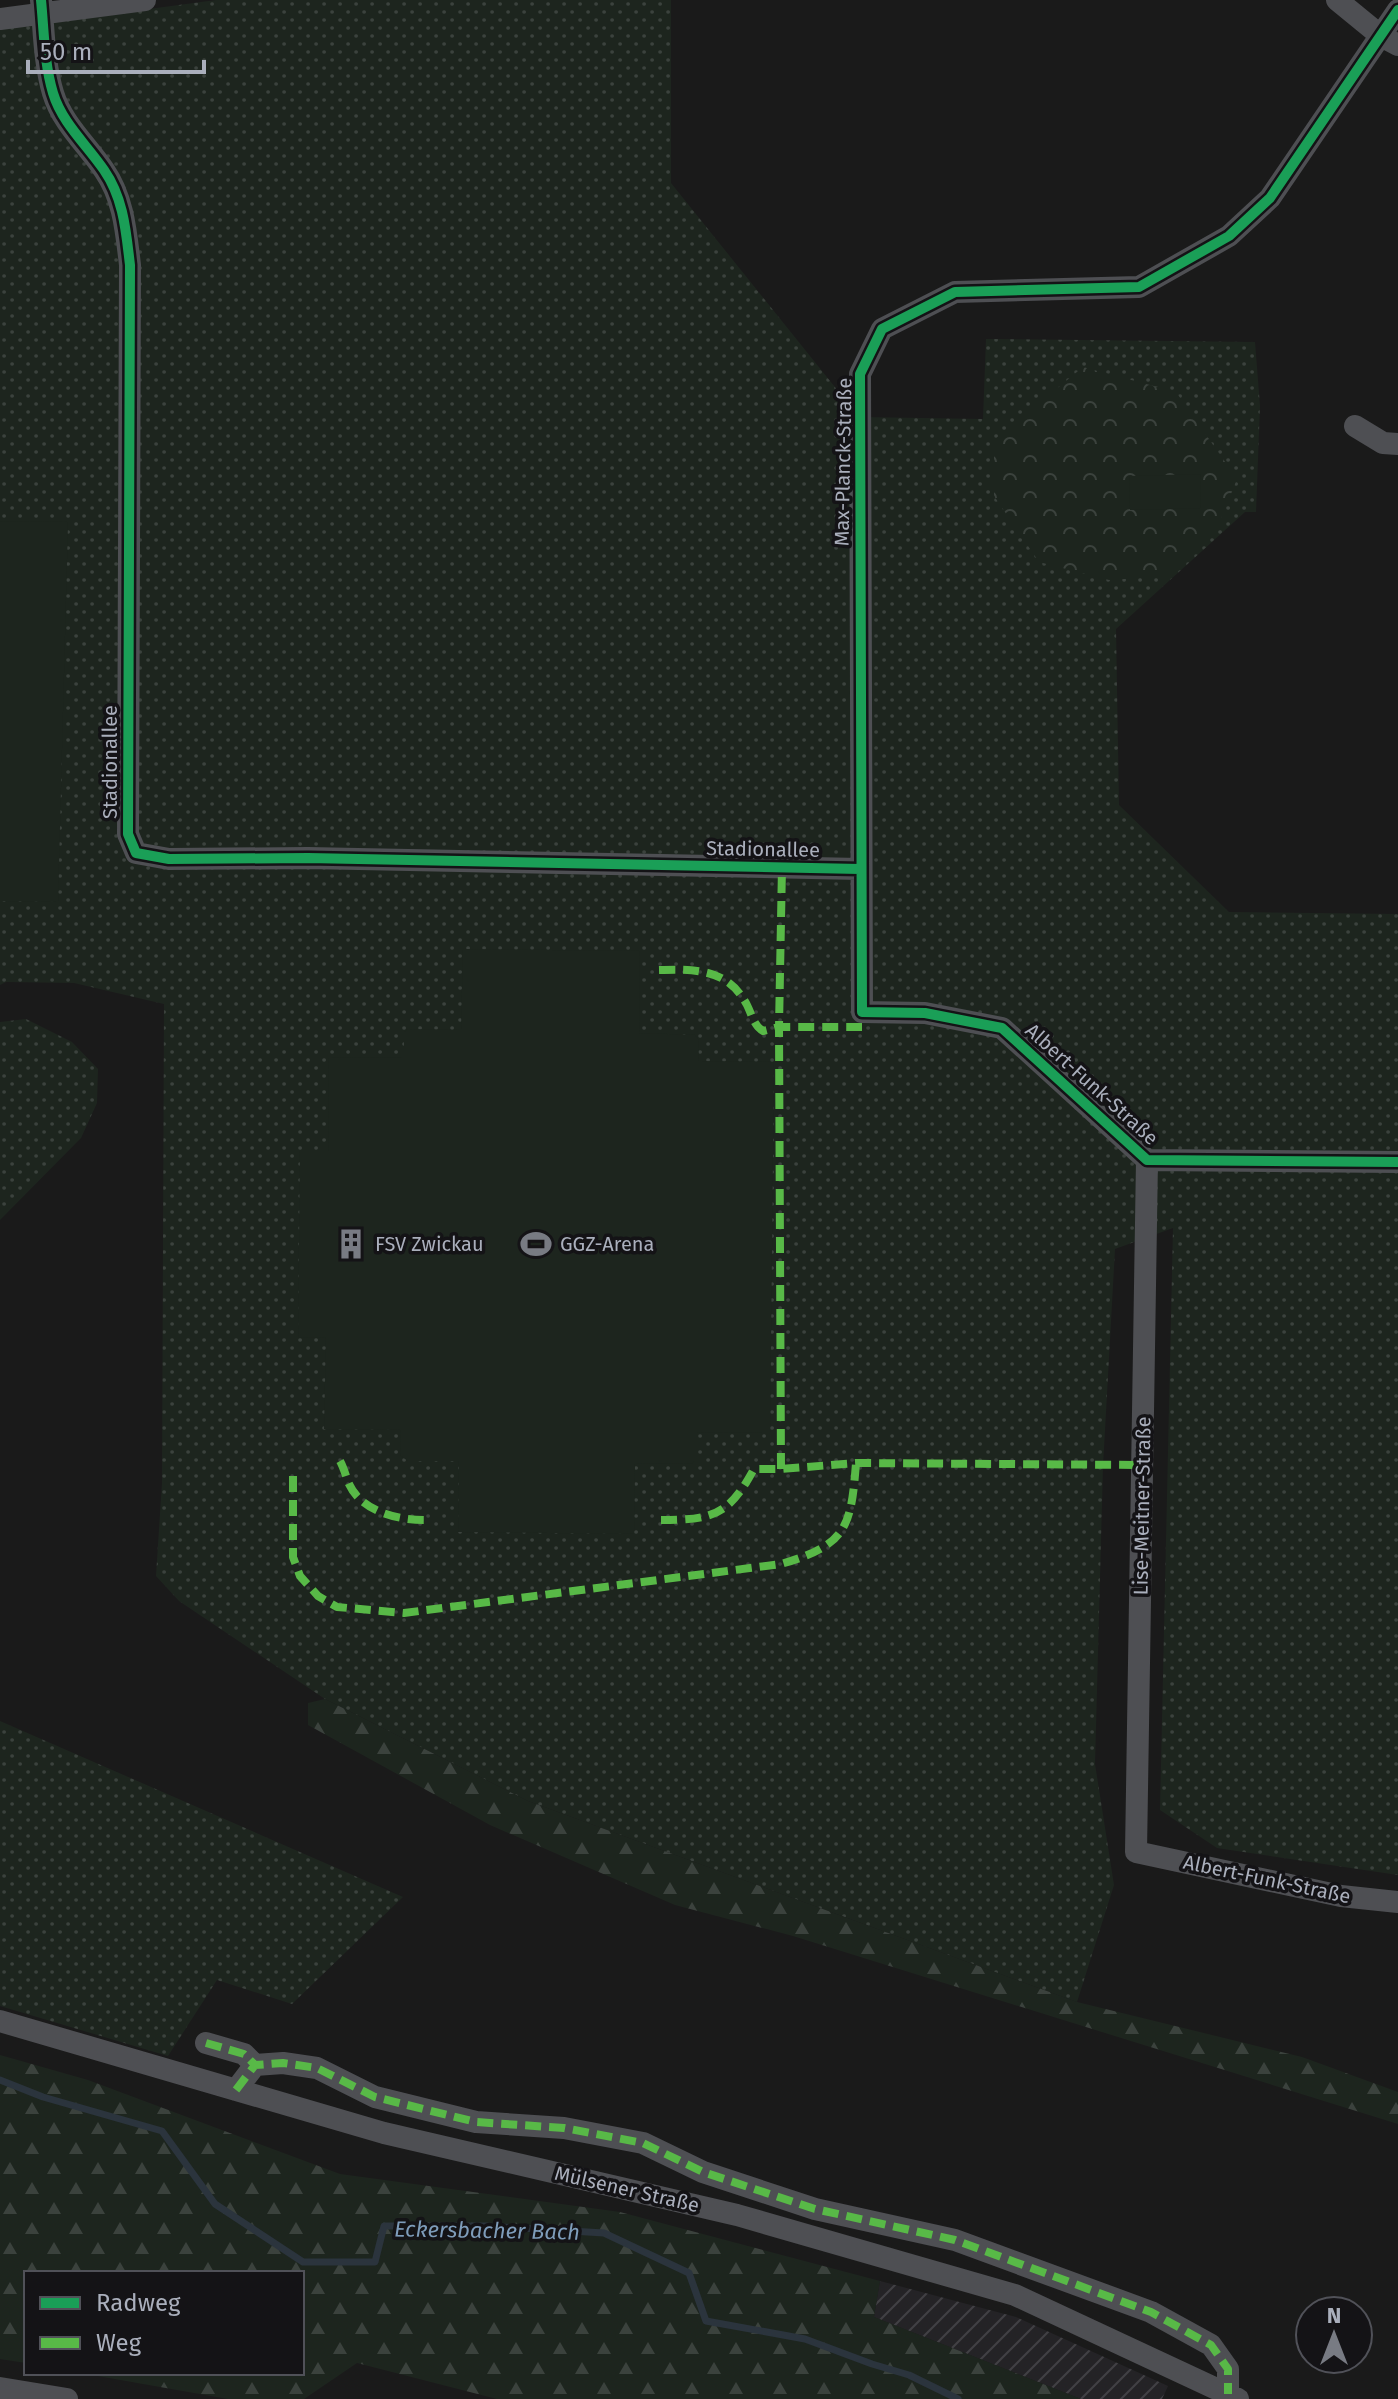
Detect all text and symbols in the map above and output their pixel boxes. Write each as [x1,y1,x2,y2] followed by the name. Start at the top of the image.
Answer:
[28,24,204,74] scale bar
[40,38,92,66] text: 50 m
[830,378,856,546] street label: Max-Planck-Straße
[98,705,122,819] street label: Stadionallee
[706,836,820,862] street label: Stadionallee
[1021,1018,1163,1150] street label: Albert-Funk-Straße
[334,1227,368,1261] building icon: FSV Zwickau
[519,1227,553,1261] sports icon: GGZ-Arena
[375,1232,484,1256] place label: FSV Zwickau
[560,1232,654,1256] place label: GGZ-Arena
[1128,1416,1156,1596] street label: Lise-Meitner-Straße
[1181,1850,1353,1908] street label: Albert-Funk-Straße
[552,2161,702,2217] street label: Mülsener Straße
[394,2215,580,2246] water label: Eckersbacher Bach
[24,2271,304,2375] legend
[96,2289,181,2317] text: Radweg
[1294,2295,1374,2375] north arrow
[1327,2302,1341,2329] text: N
[96,2329,142,2357] text: Weg

